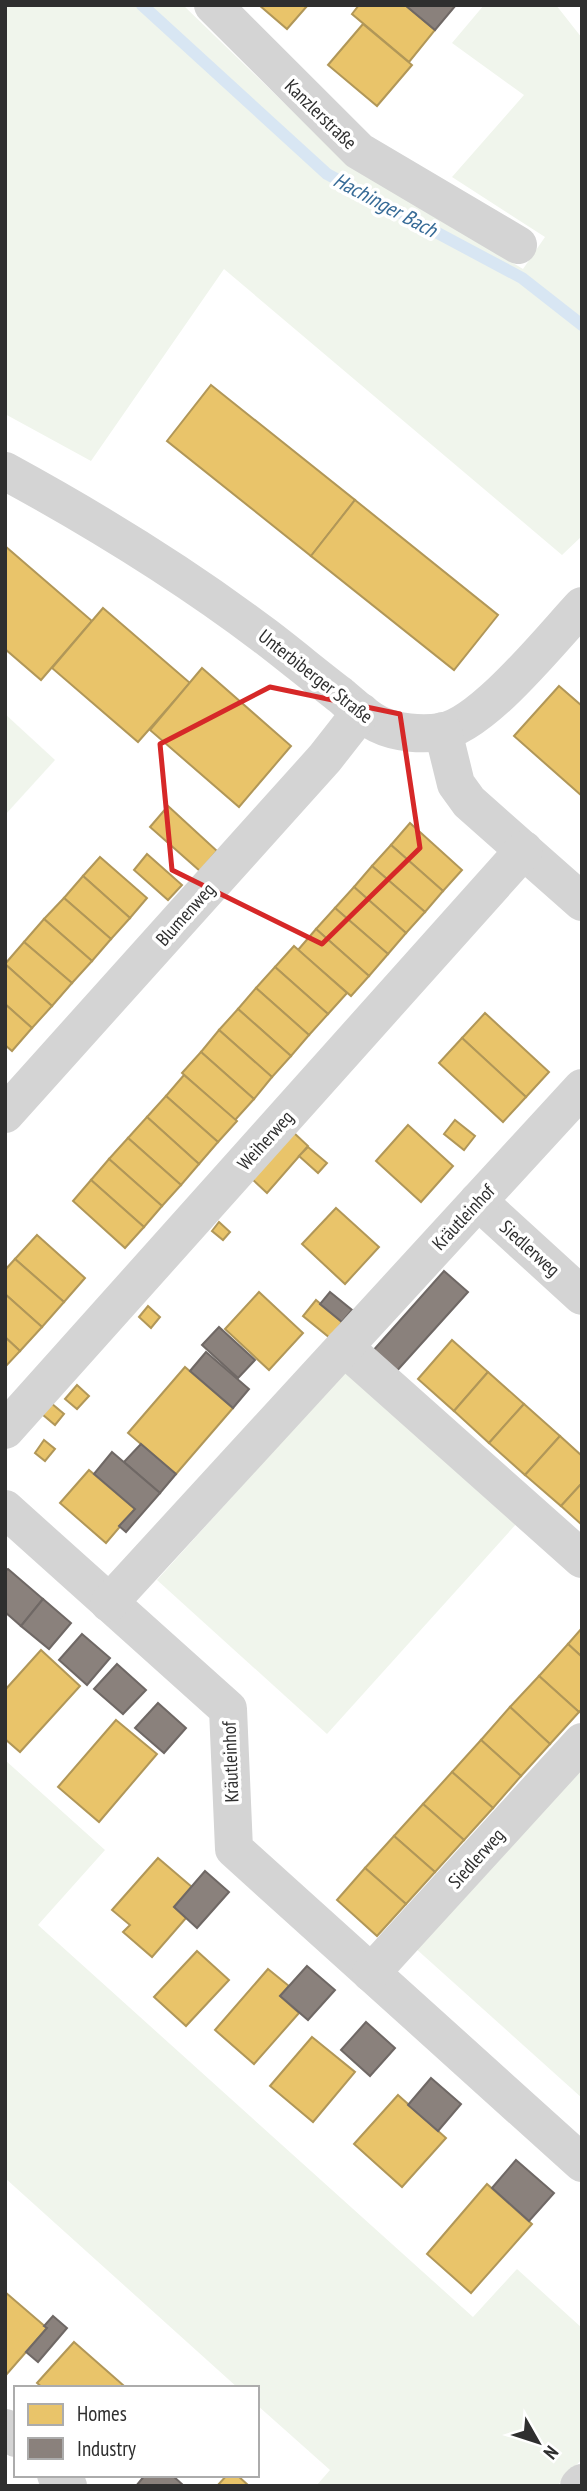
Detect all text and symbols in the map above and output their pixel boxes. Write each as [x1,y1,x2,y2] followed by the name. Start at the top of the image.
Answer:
[280,74,362,154] street label: Kanzlerstraße
[329,166,443,244] water label: Hachinger Bach
[254,624,378,728] street label: Unterbiberger Straße
[150,877,220,951] street label: Blumenweg
[232,1105,298,1175] street label: Weiherweg
[427,1178,500,1255] street label: Kräutleinhof
[495,1215,565,1281] street label: Siedlerweg
[217,1720,243,1803] street label: Kräutleinhof
[443,1823,509,1893] street label: Siedlerweg
[14,2386,259,2477] legend
[77,2400,127,2427] text: Homes
[503,2407,573,2477] north arrow
[77,2435,136,2462] text: Industry
[539,2441,564,2464] text: N

